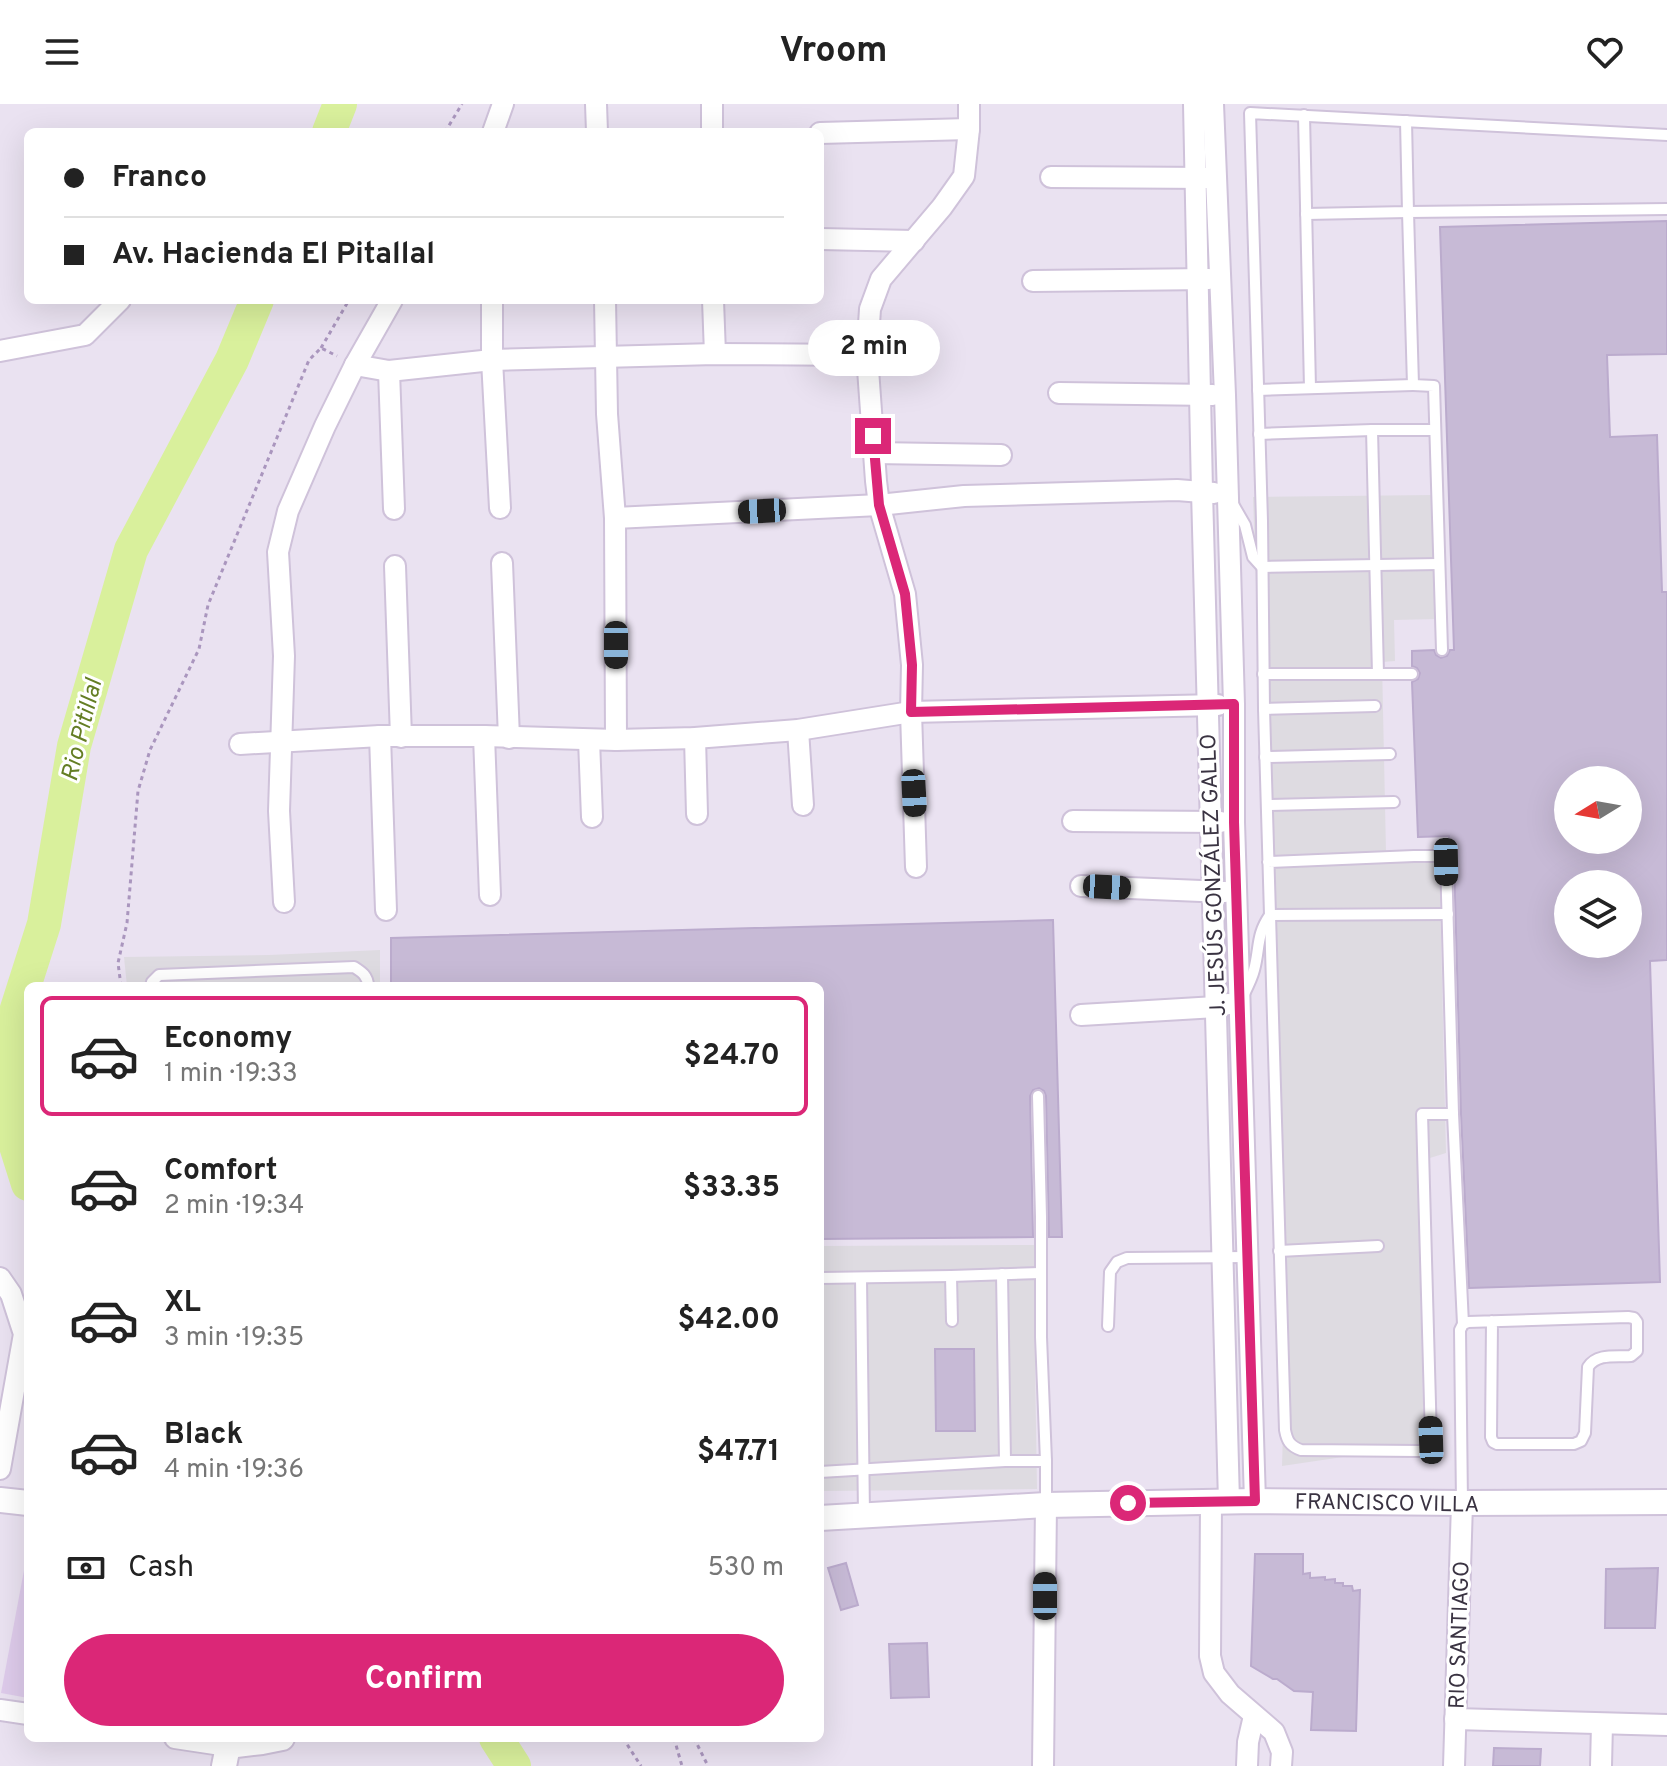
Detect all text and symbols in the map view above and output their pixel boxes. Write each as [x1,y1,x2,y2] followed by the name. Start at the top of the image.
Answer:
[779,29,888,75] text: Vroom
[40,30,84,74] icon: menu
[1583,30,1627,74] icon: heart
[112,160,207,197] text: Franco
[112,237,435,274] text: Av. Hacienda El Pitallal
[807,320,939,376] callout: 2 min
[840,331,908,364] text: 2 min
[855,418,891,454] route end
[737,498,787,524] car
[604,621,628,669] car
[56,674,111,785] water label: Rio Pitillal
[1193,733,1233,1017] street label: J. JESÚS GONZÁLEZ GALLO
[1554,766,1642,854] north arrow
[1554,766,1642,958] map controls
[901,768,927,818] car
[1434,838,1458,886] car
[1554,870,1642,958] button: layers
[1082,874,1132,900] car
[68,1020,140,1092] icon: car
[164,1021,292,1058] text: Economy
[684,1038,780,1075] text: $24.70
[164,1058,298,1091] text: 1 min · 19:33
[68,1152,140,1224] icon: car
[164,1153,277,1190] text: Comfort
[683,1170,780,1207] text: $33.35
[164,1190,304,1223] text: 2 min · 19:34
[68,1284,140,1356] icon: car
[164,1285,201,1322] text: XL
[677,1302,780,1339] text: $42.00
[164,1322,304,1355] text: 3 min · 19:35
[68,1416,140,1488] icon: car
[1418,1416,1444,1464] car
[164,1417,243,1454] text: Black
[697,1434,780,1471] text: $47.71
[164,1454,304,1487] text: 4 min · 19:36
[1110,1485,1146,1521] route start
[1294,1489,1479,1520] street label: FRANCISCO VILLA
[64,1546,108,1590] icon: cash
[128,1550,194,1587] text: Cash
[708,1552,784,1585] text: 530 m
[1444,1561,1477,1710] street label: RIO SANTIAGO
[1033,1572,1057,1620] car
[64,1634,784,1726] button: Confirm

